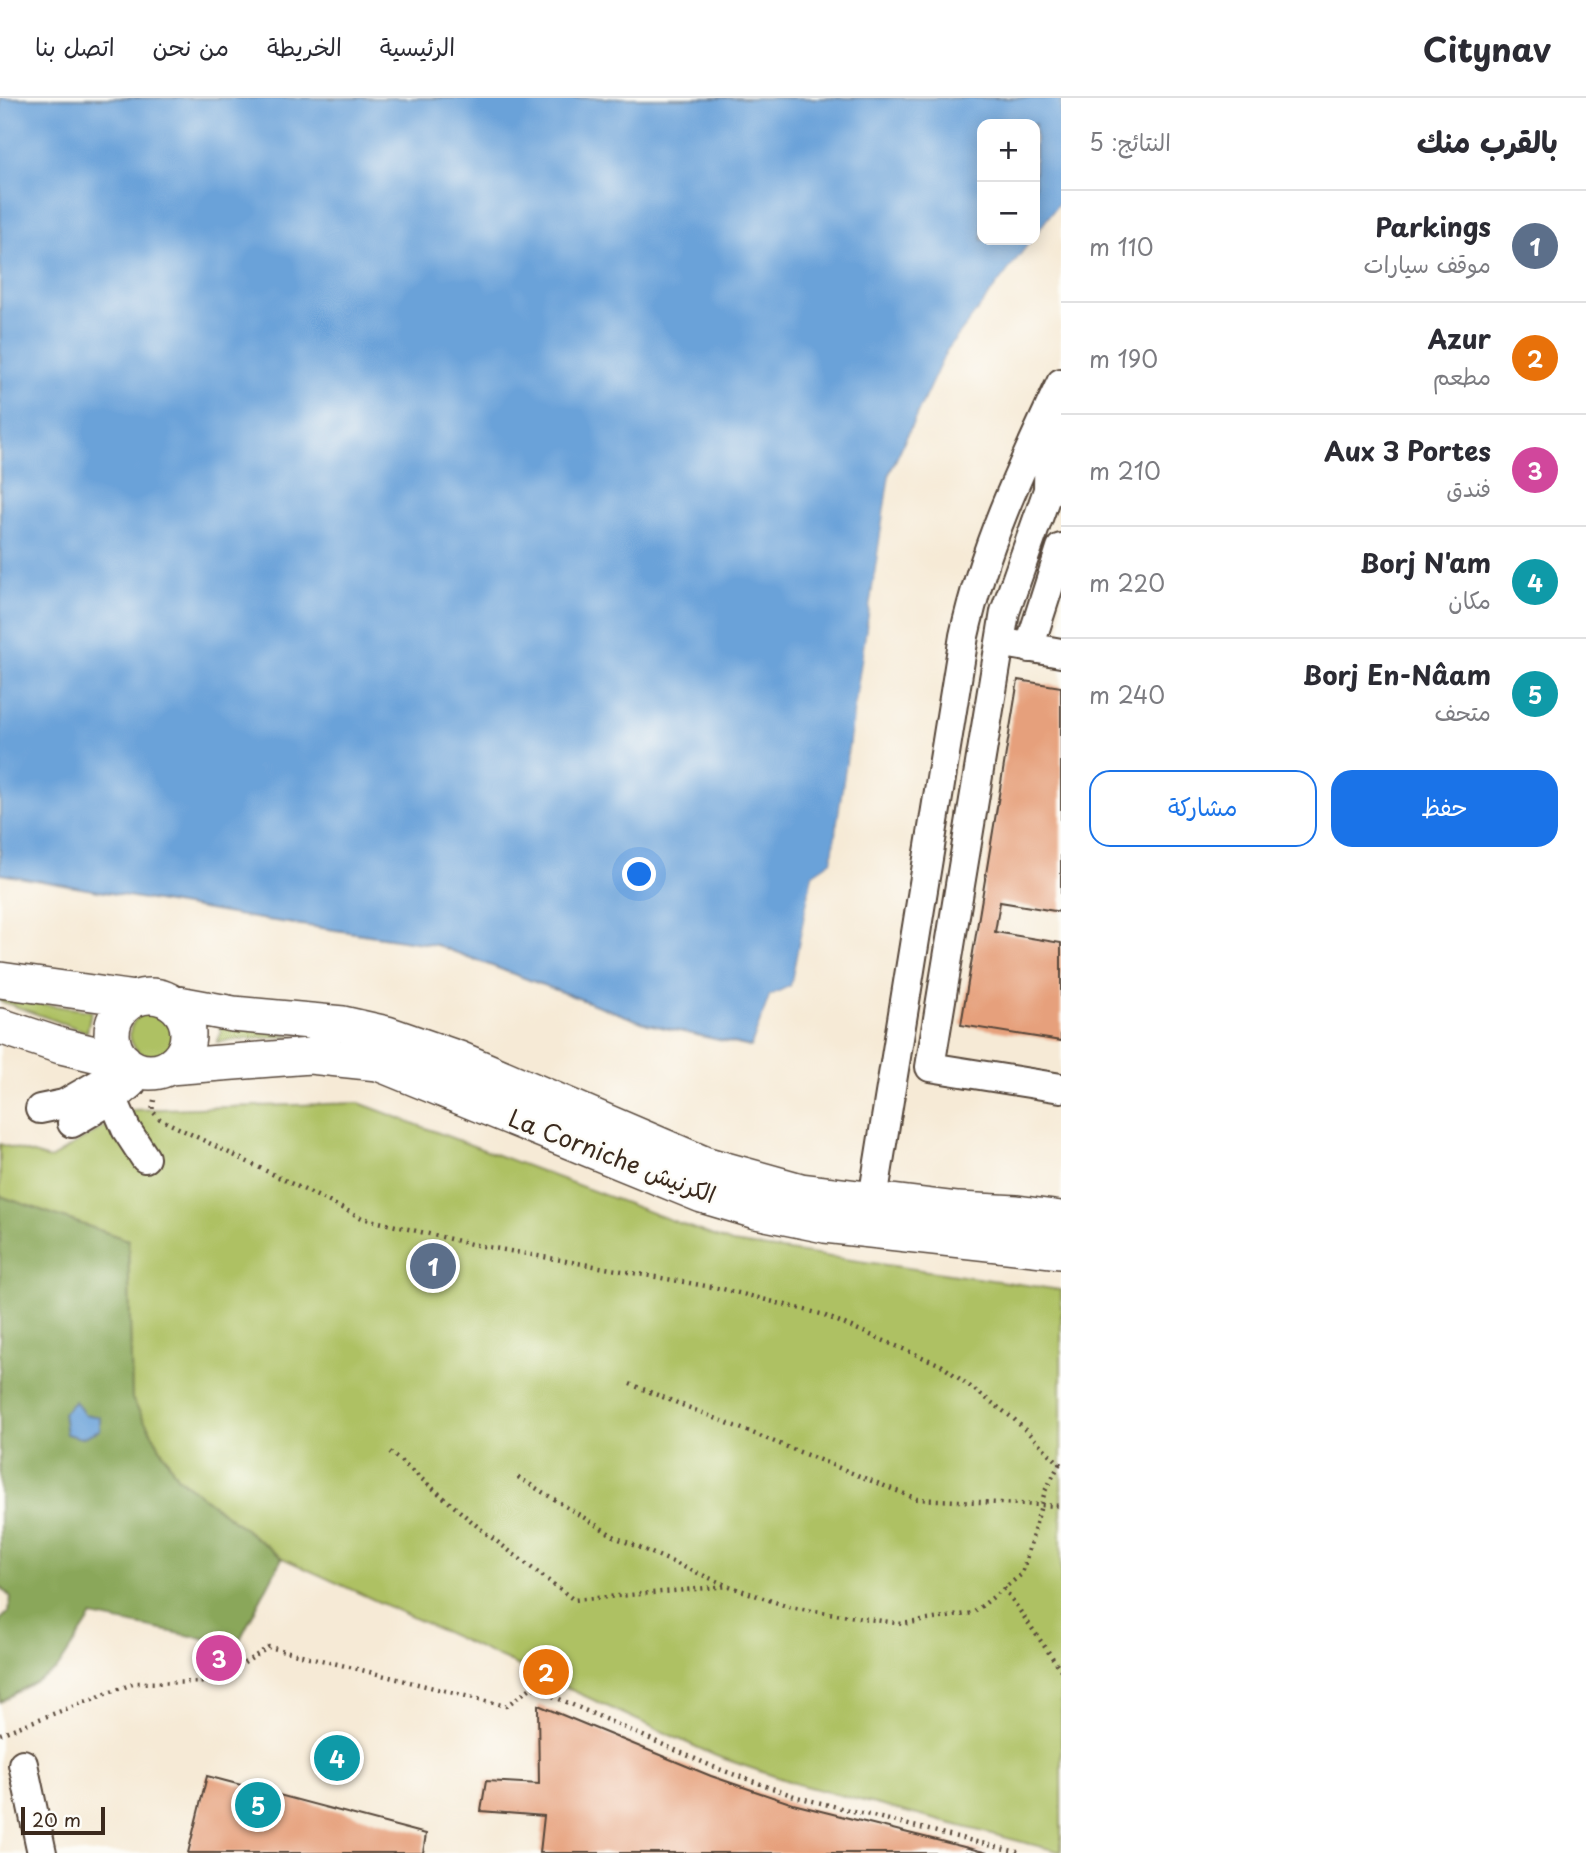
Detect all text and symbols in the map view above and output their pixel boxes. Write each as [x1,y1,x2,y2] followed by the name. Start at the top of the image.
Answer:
[1423,23,1551,73] text: Citynav
[35,28,115,64] text: اتصل بنا
[153,28,229,64] text: من نحن
[267,28,342,64] text: الخريطة
[380,28,455,64] text: الرئيسية
[1417,118,1558,163] text: بالقرب منك
[977,119,1040,245] map controls
[977,119,1040,182] button: +
[1089,124,1171,159] text: النتائج: 5
[977,182,1040,245] button: −
[1375,207,1491,246] text: Parkings
[1089,229,1154,264] text: 110 m
[1530,229,1541,264] text: 1
[1364,246,1491,281] text: موقف سيارات
[1428,319,1491,358] text: Azur
[1089,341,1158,376] text: 190 m
[1527,341,1543,376] text: 2
[1433,358,1491,393] text: مطعم
[1324,431,1491,470] text: Aux 3 Portes
[1089,453,1161,488] text: 210 m
[1527,453,1543,488] text: 3
[1446,470,1491,505] text: فندق
[1360,543,1491,582] text: Borj N'am
[1089,565,1165,600] text: 220 m
[1527,565,1543,600] text: 4
[1448,582,1491,617] text: مكان
[1303,655,1491,694] text: Borj En-Nâam
[1089,677,1165,712] text: 240 m
[1528,677,1542,712] text: 5
[1435,694,1491,729] text: متحف
[1089,770,1317,847] button: مشاركة
[1331,770,1558,847] button: حفظ
[622,857,656,891] your location
[504,1099,722,1211] street label: La Corniche الكرنيش
[410,1240,456,1292] pin: 1
[196,1632,242,1684] pin: 3
[523,1646,569,1698] pin: 2
[314,1732,360,1784] pin: 4
[235,1779,281,1831] pin: 5
[21,1804,105,1836] scale bar
[32,1805,81,1833] text: 20 m

